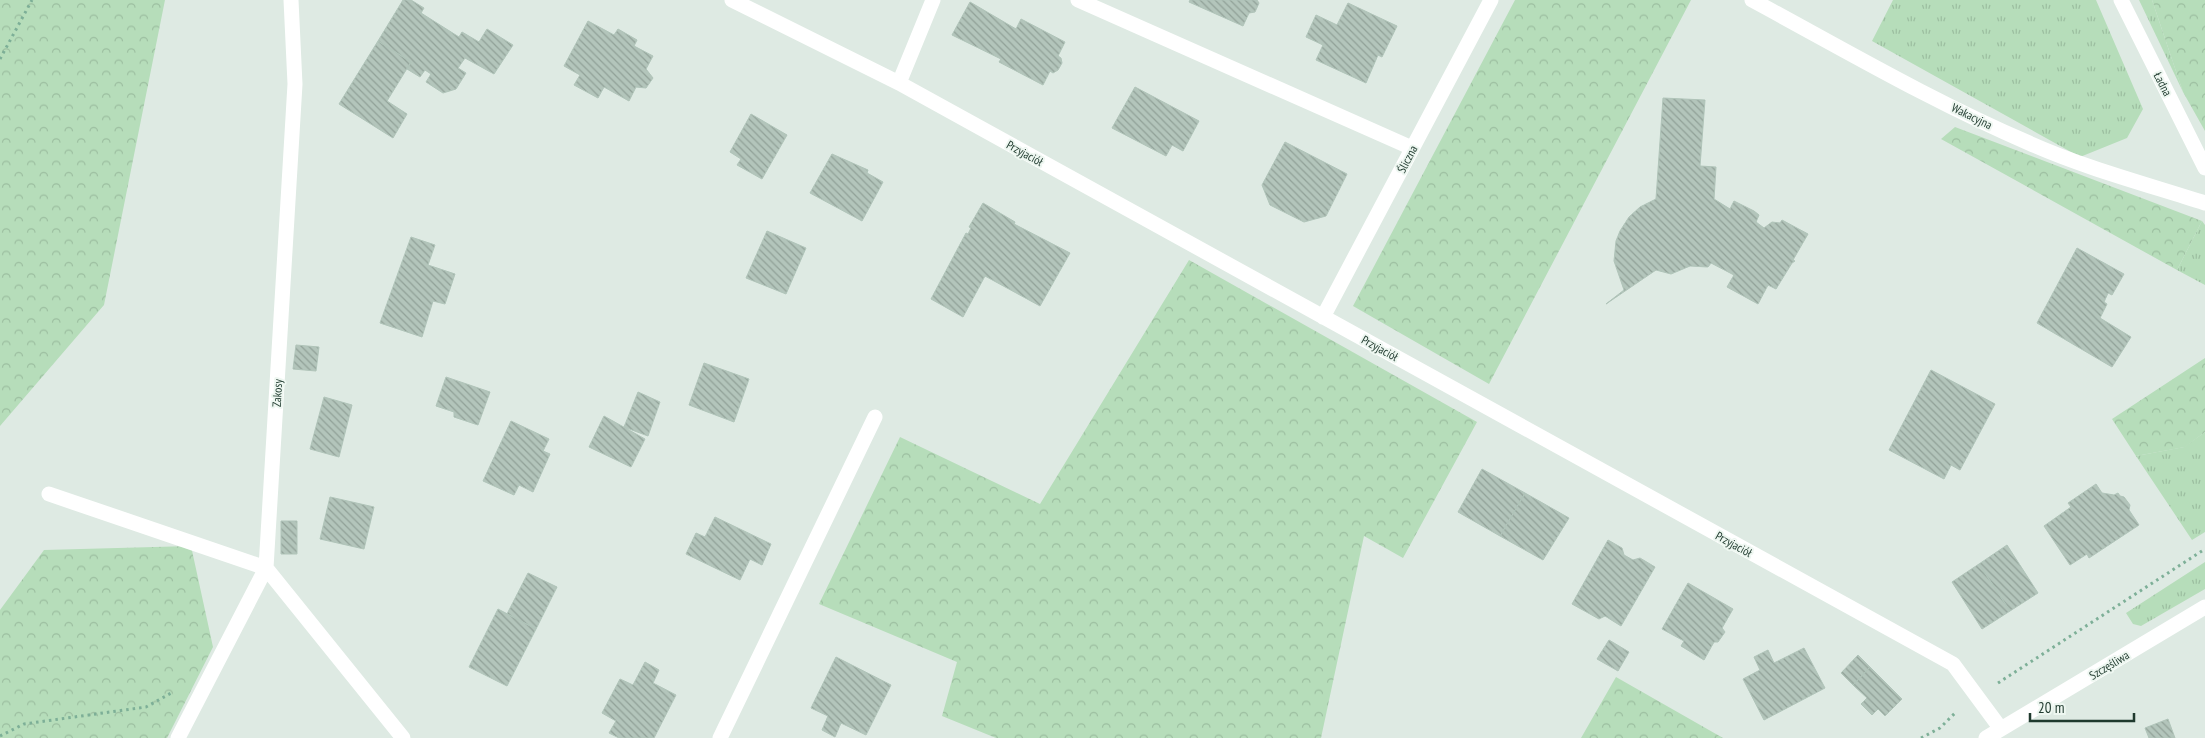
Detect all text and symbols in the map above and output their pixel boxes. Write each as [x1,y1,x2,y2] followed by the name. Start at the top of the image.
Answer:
[2151,69,2175,99] street label: Ładna
[1949,100,1995,132] street label: Wakacyjna
[1004,137,1046,169] street label: Przyjaciół
[1394,142,1421,175] street label: Śliczna
[1359,332,1401,364] street label: Przyjaciół
[269,378,285,407] street label: Zakosy
[1713,528,1755,560] street label: Przyjaciół
[2086,647,2132,683] street label: Szczęśliwa
[2030,690,2134,722] scale bar
[2038,698,2064,717] text: 20 m

